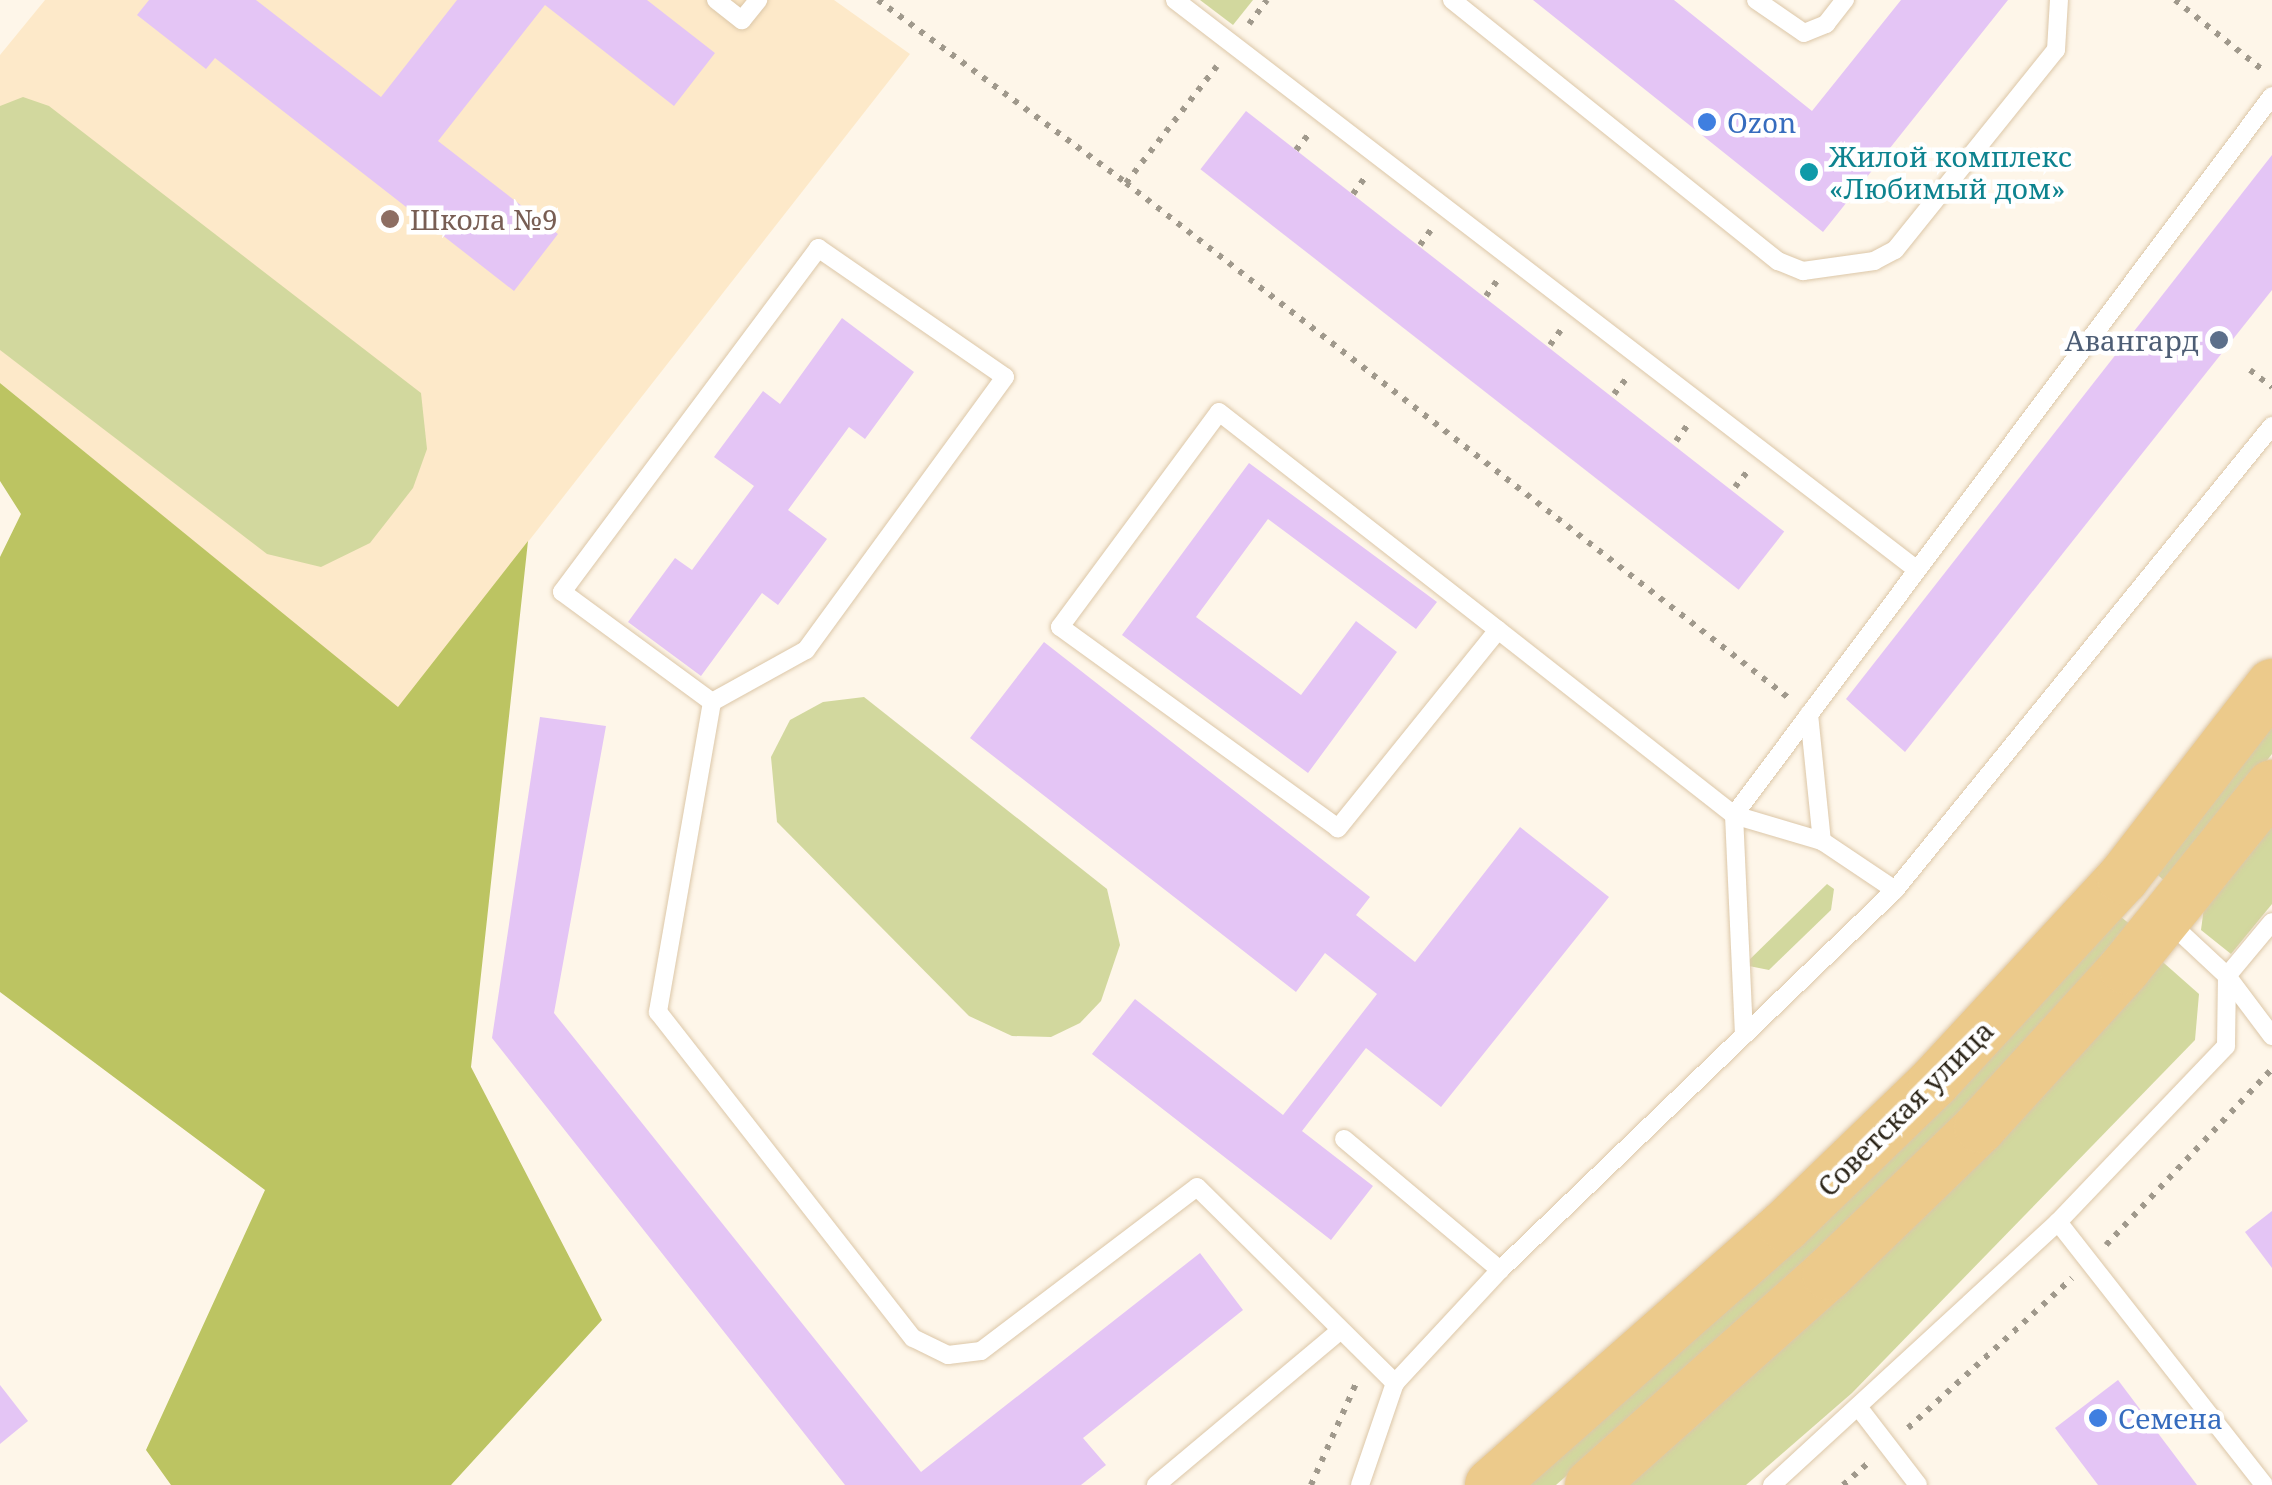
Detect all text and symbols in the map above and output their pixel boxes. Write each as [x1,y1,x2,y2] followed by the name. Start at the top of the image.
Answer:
[1727,105,1796,139] place label: Ozon
[1696,111,1718,133] marker: Ozon
[1829,139,2072,205] place label: Жилой комплекс «Любимый дом»
[1798,161,1820,183] marker: Жилой комплекс «Любимый дом»
[410,202,558,236] place label: Школа №9
[379,208,401,230] marker: Школа №9
[2065,323,2199,357] place label: Авангард
[2208,329,2230,351] marker: Авангард
[1810,1013,2000,1203] street label: Советская улица
[2118,1401,2223,1435] place label: Семена
[2087,1407,2109,1429] marker: Семена

